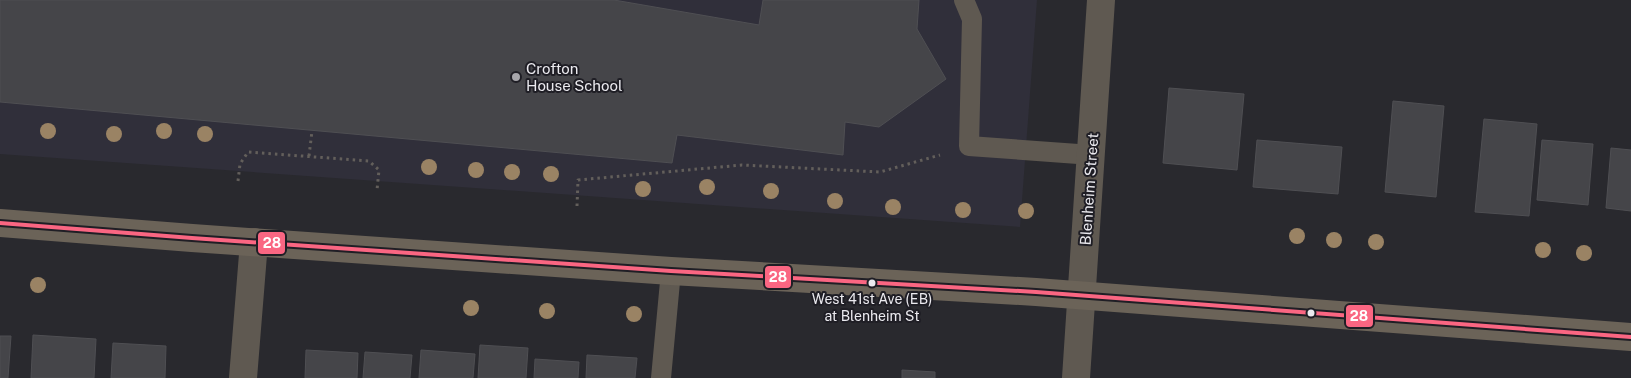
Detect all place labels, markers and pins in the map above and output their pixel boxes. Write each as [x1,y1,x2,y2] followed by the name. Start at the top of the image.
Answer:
[526,60,622,94] place label: Crofton House School
[510,71,522,83] marker: Crofton House School
[867,278,877,288] marker: West 41st Ave (EB) at Blenheim St
[812,291,932,324] place label: West 41st Ave (EB) at Blenheim St
[1306,308,1316,318] unlabelled marker

